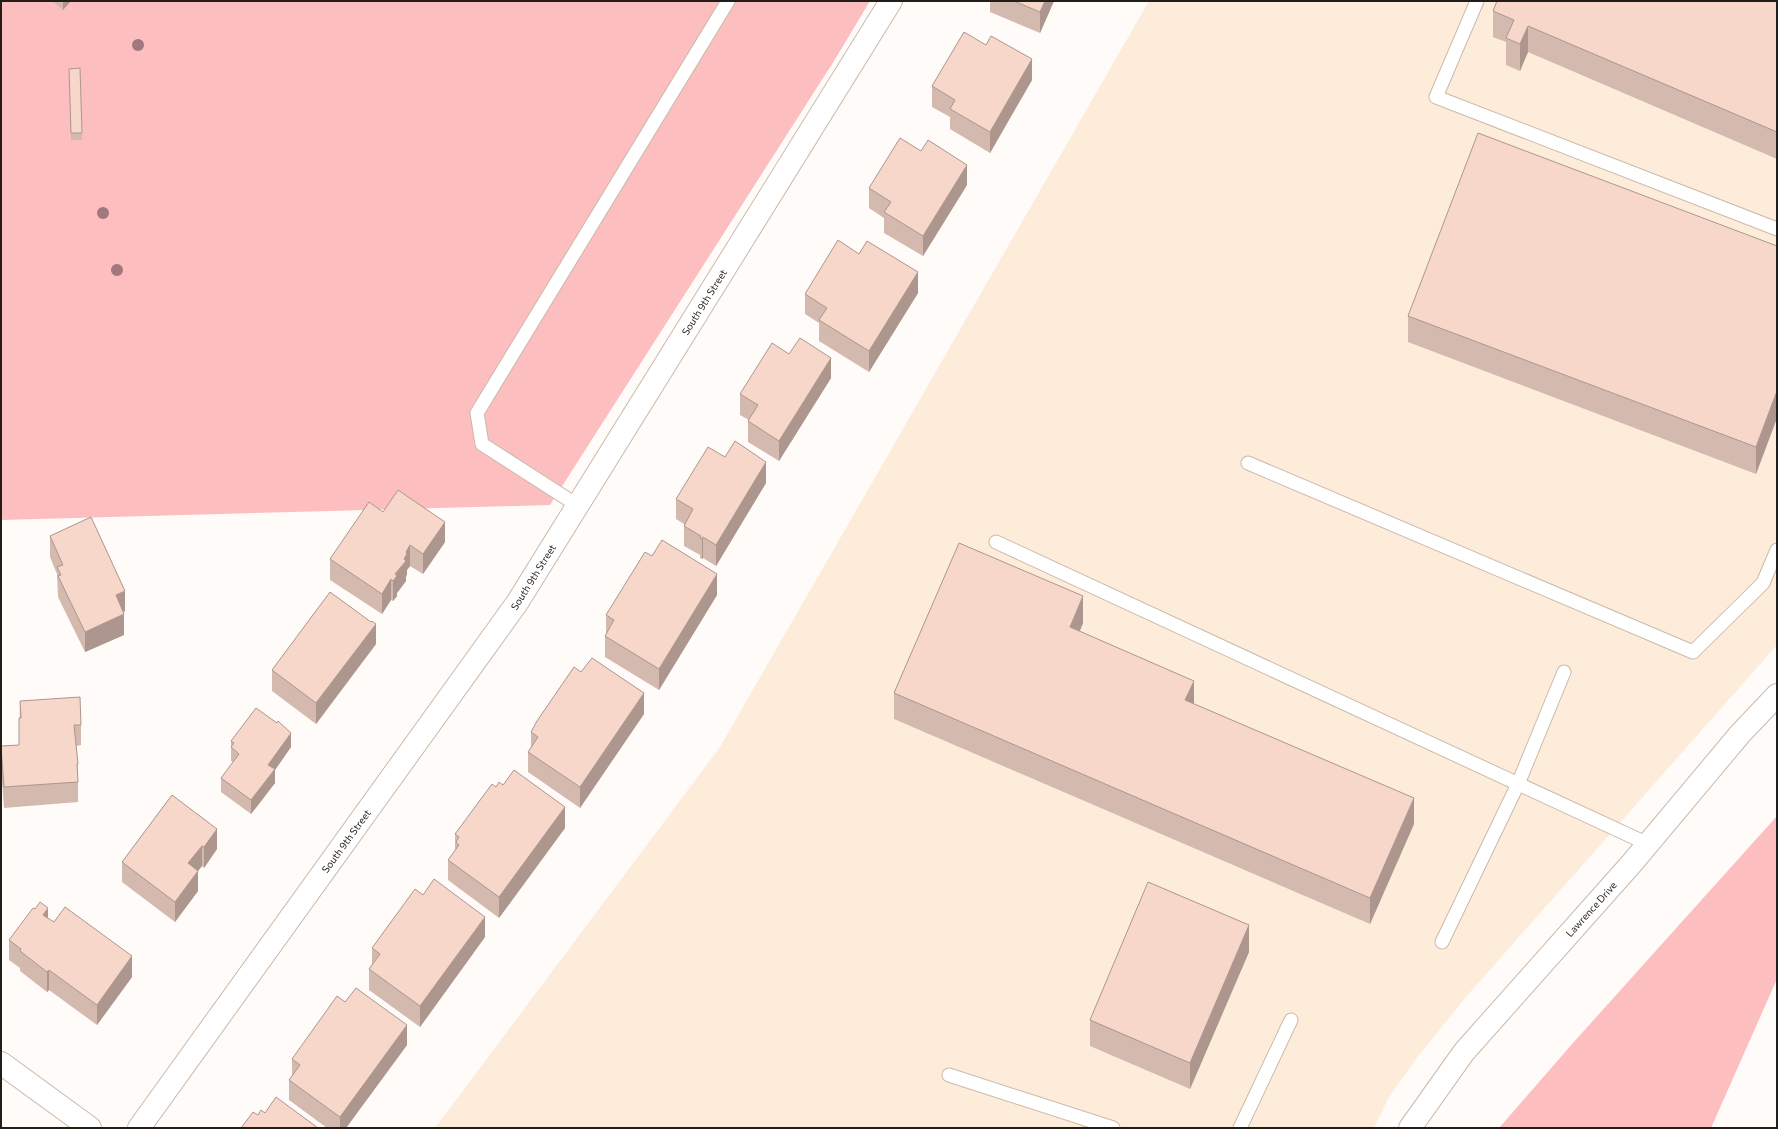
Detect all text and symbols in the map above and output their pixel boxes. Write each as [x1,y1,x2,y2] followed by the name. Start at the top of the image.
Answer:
[679,267,729,337] street label: South 9th Street
[508,542,558,612] street label: South 9th Street
[319,807,373,875] street label: South 9th Street
[1563,879,1619,939] street label: Lawrence Drive

